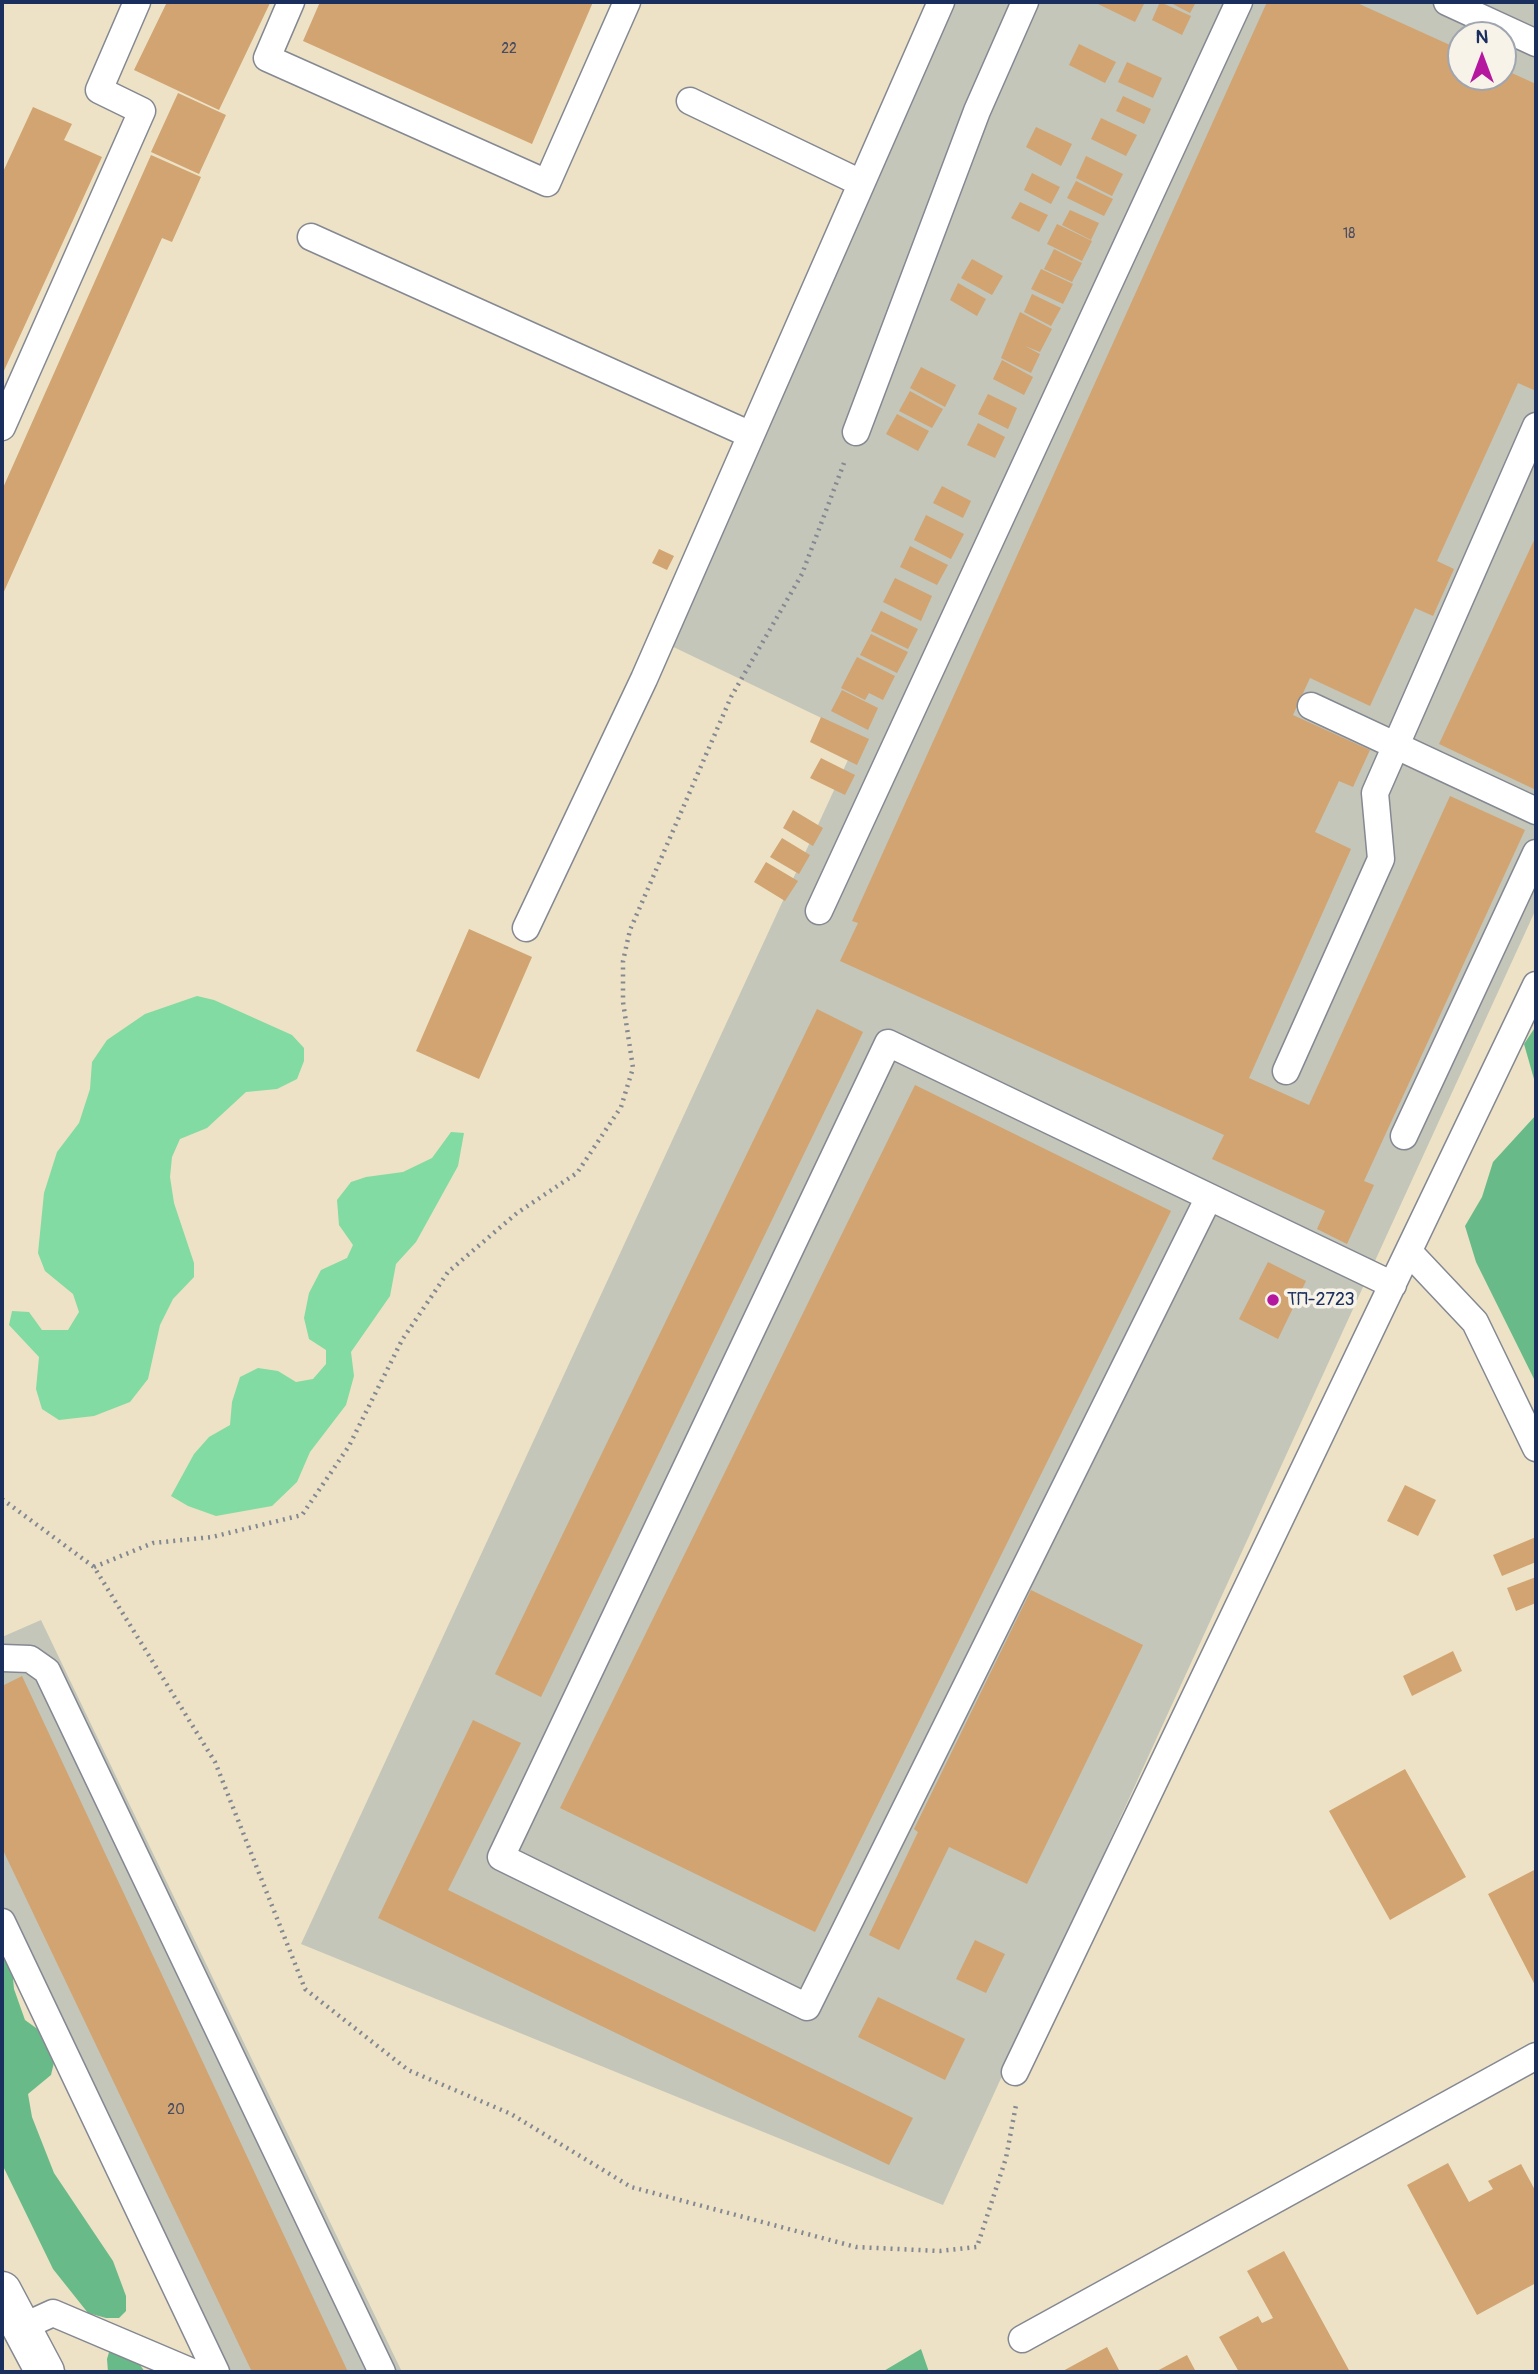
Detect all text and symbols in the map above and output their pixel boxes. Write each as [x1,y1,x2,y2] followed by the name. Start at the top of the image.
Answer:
[1447,21,1517,91] north arrow
[1476,25,1488,49] text: N
[501,41,517,57] house number: 22
[1343,226,1355,242] house number: 18
[1287,1289,1355,1311] place label: ТП-2723
[1265,1292,1281,1308] marker: ТП-2723
[167,2102,185,2118] house number: 20

